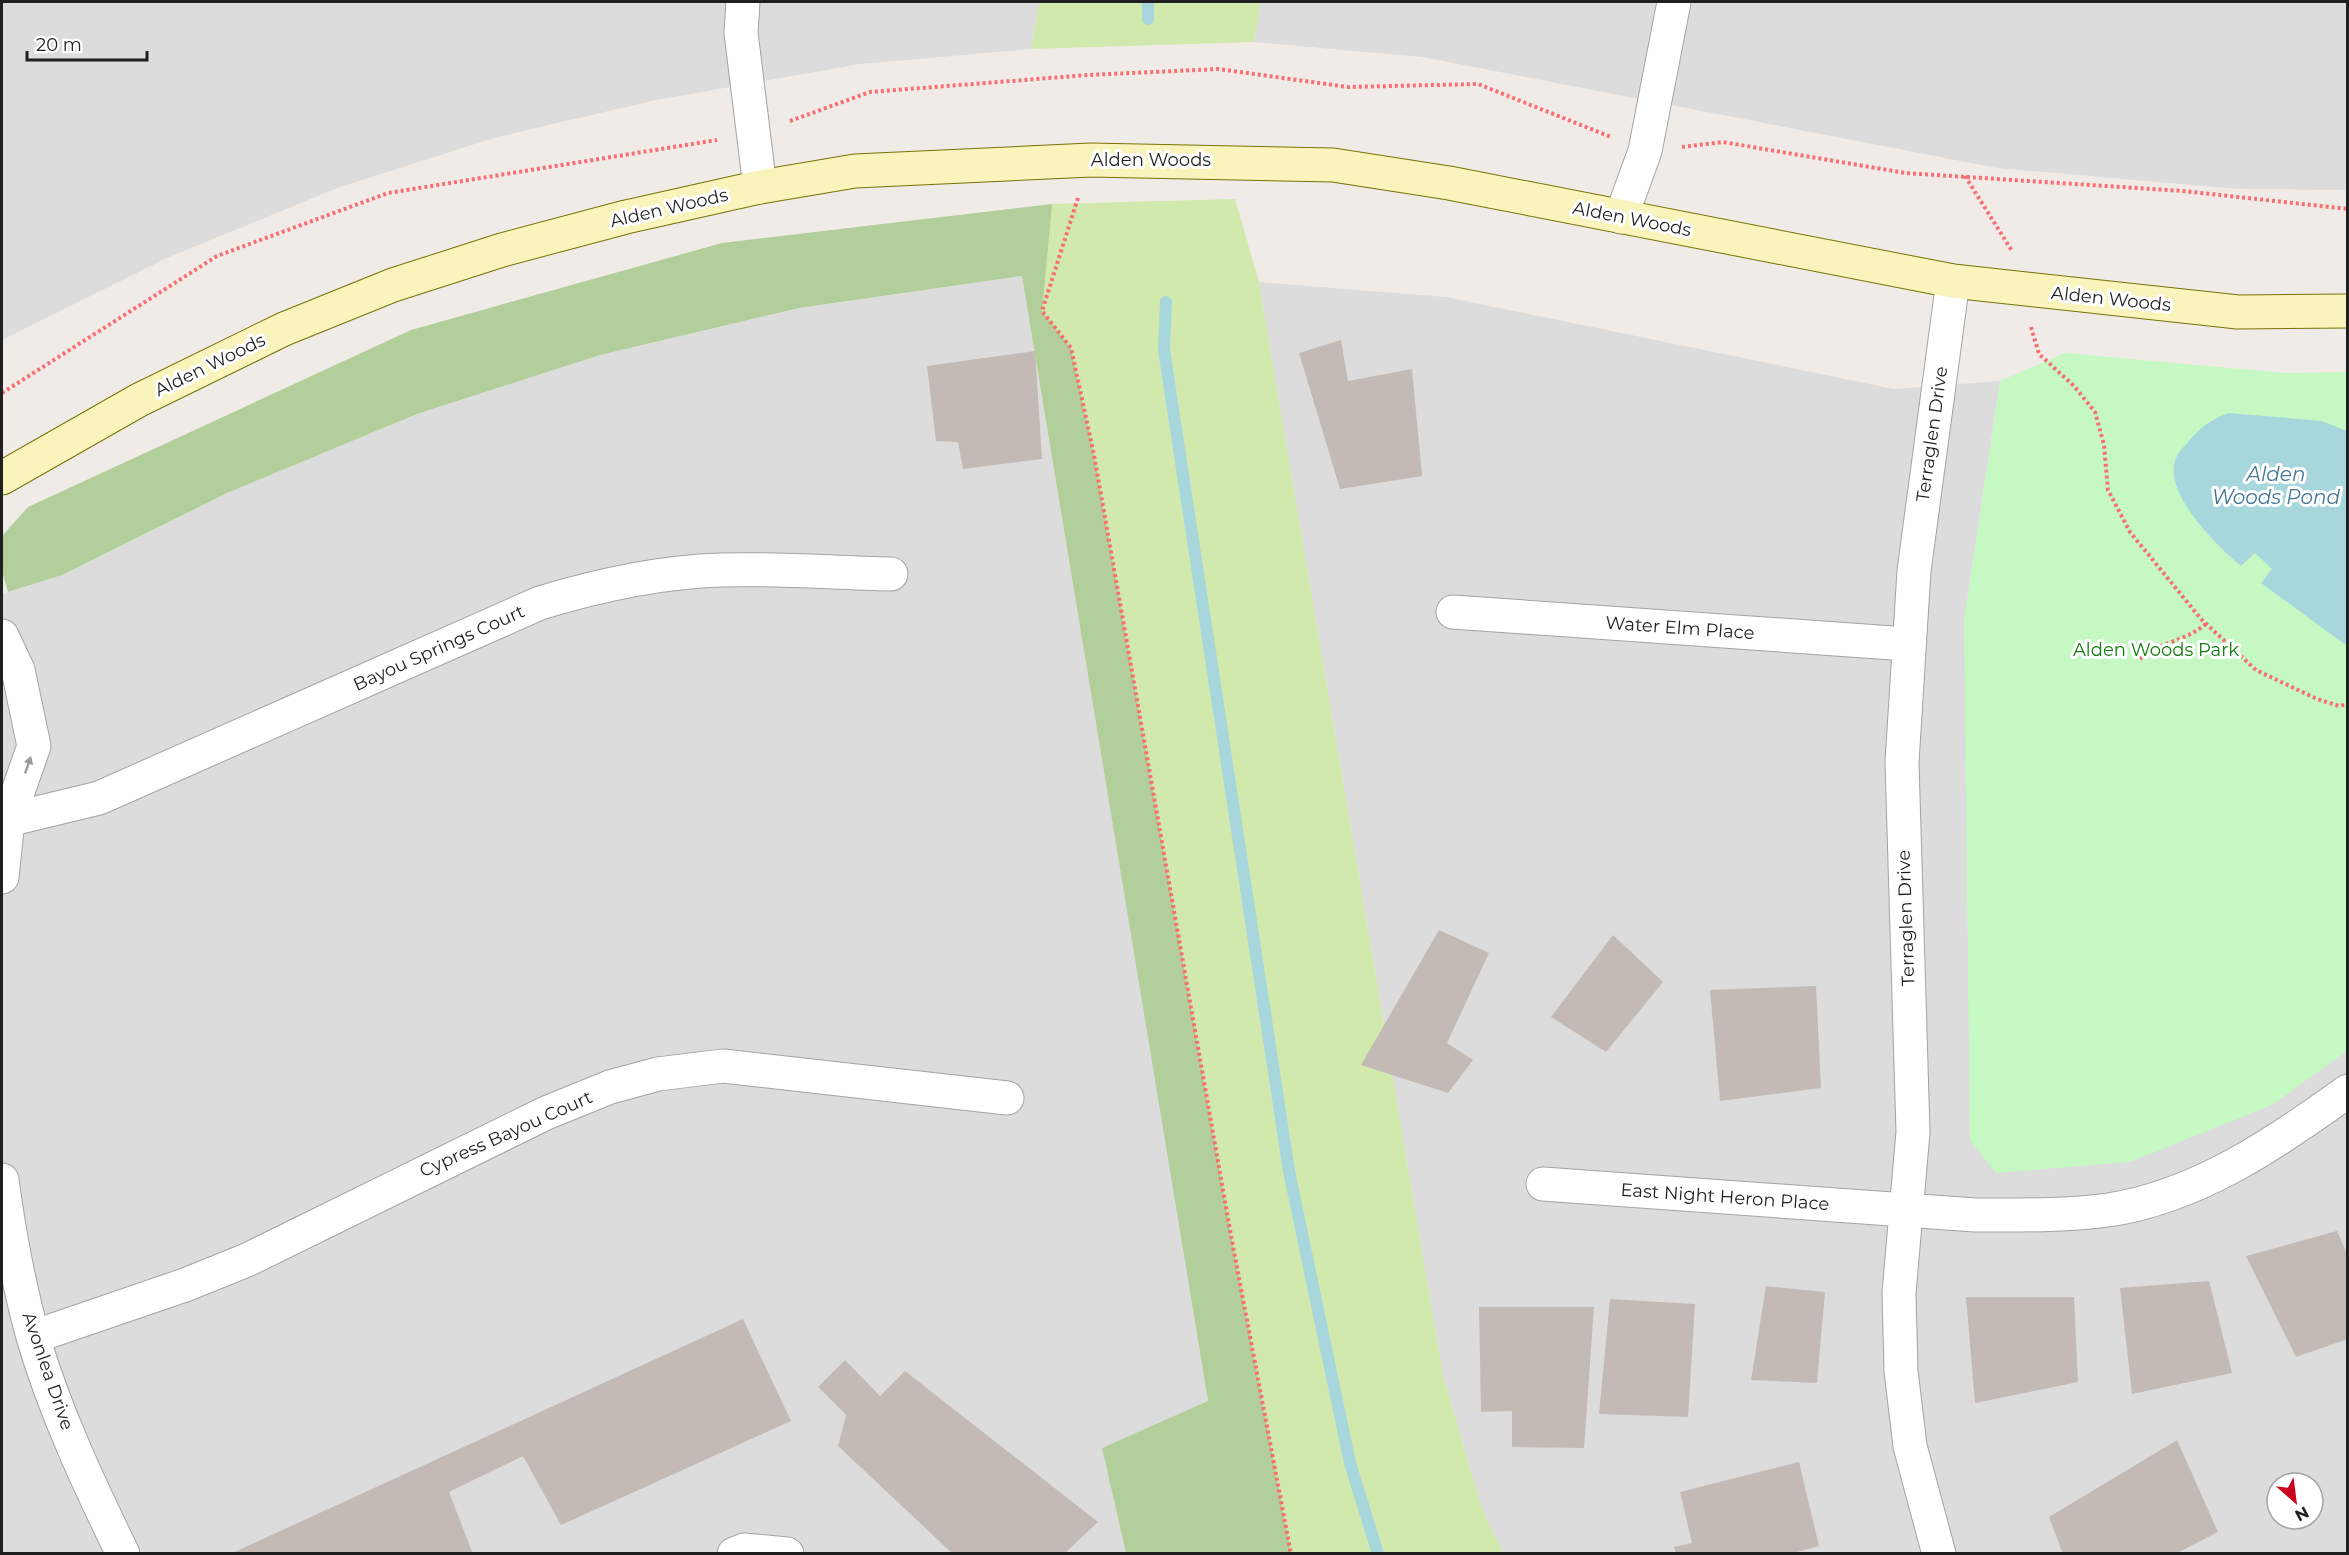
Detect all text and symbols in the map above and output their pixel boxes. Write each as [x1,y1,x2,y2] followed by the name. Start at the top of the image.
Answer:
[27,24,147,62] scale bar
[36,34,82,56] text: 20 m
[1091,149,1211,171] street label: Alden Woods
[608,184,730,232] street label: Alden Woods
[1571,197,1693,241] street label: Alden Woods
[2050,282,2172,316] street label: Alden Woods
[151,329,269,401] street label: Alden Woods
[1912,365,1952,503] street label: Terraglen Drive
[2212,462,2340,509] water label: Alden Woods Pond
[350,600,528,696] street label: Bayou Springs Court
[1605,612,1755,644] street label: Water Elm Place
[2073,639,2239,661] park label: Alden Woods Park
[23,756,33,774] one-way arrow
[1893,849,1919,987] street label: Terraglen Drive
[416,1086,596,1182] street label: Cypress Bayou Court
[1620,1179,1830,1215] street label: East Night Heron Place
[18,1309,79,1433] street label: Avonlea Drive
[2265,1471,2325,1531] north arrow
[2292,1502,2312,1525] text: N

